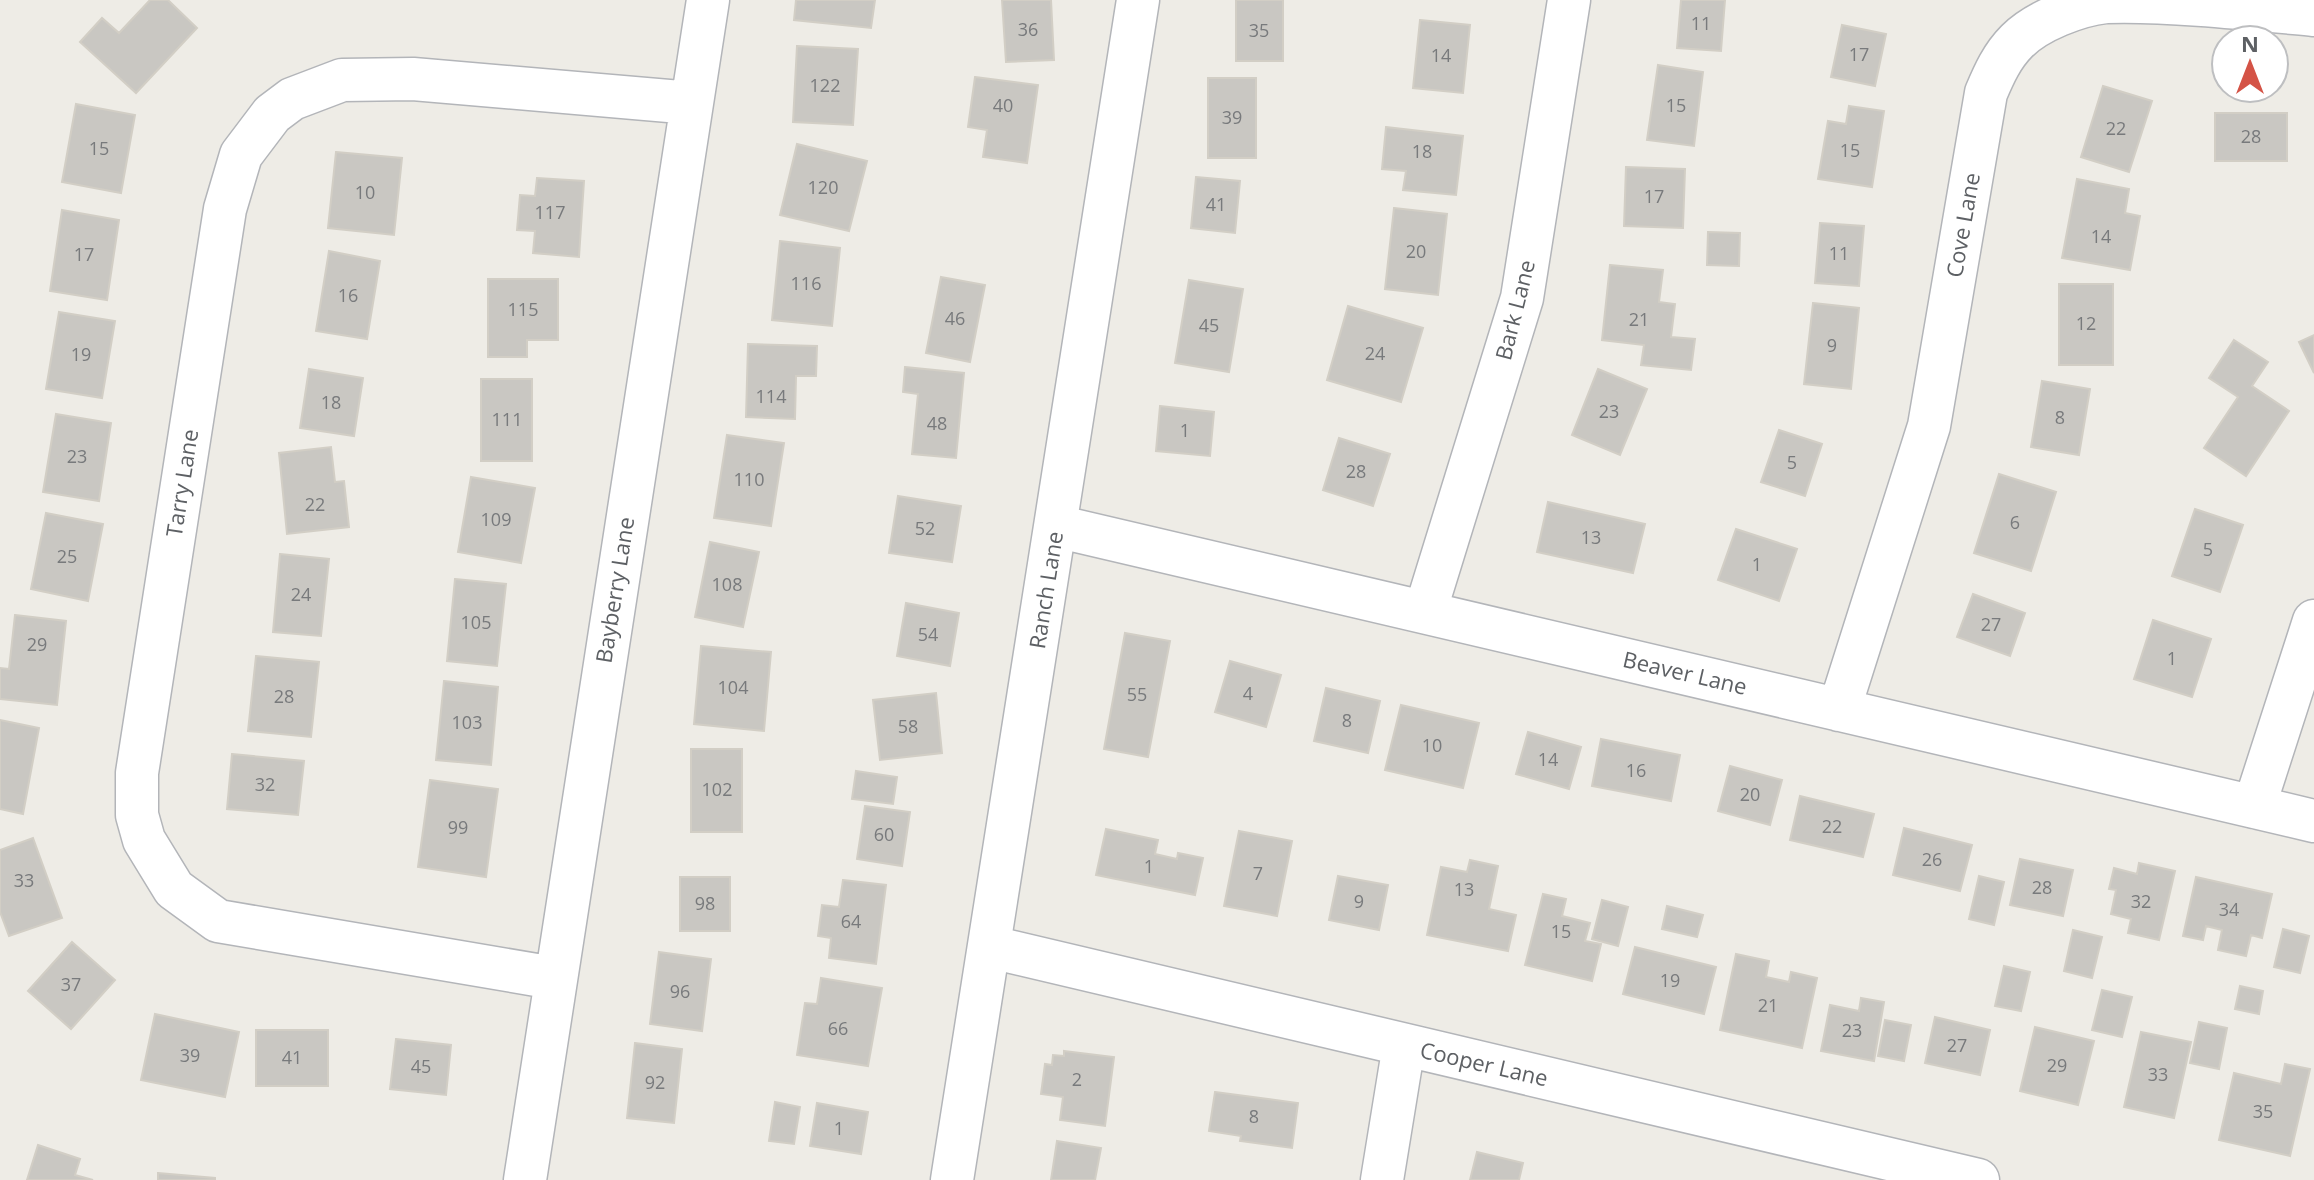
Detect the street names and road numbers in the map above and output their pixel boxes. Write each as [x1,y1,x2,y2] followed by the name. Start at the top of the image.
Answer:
[1938,170,1986,279] street label: Cove Lane
[1487,257,1541,363] street label: Bark Lane
[158,427,204,539] street label: Tarry Lane
[588,515,640,665] street label: Bayberry Lane
[1021,529,1069,651] street label: Ranch Lane
[1620,643,1750,701] street label: Beaver Lane
[1417,1034,1551,1092] street label: Cooper Lane

